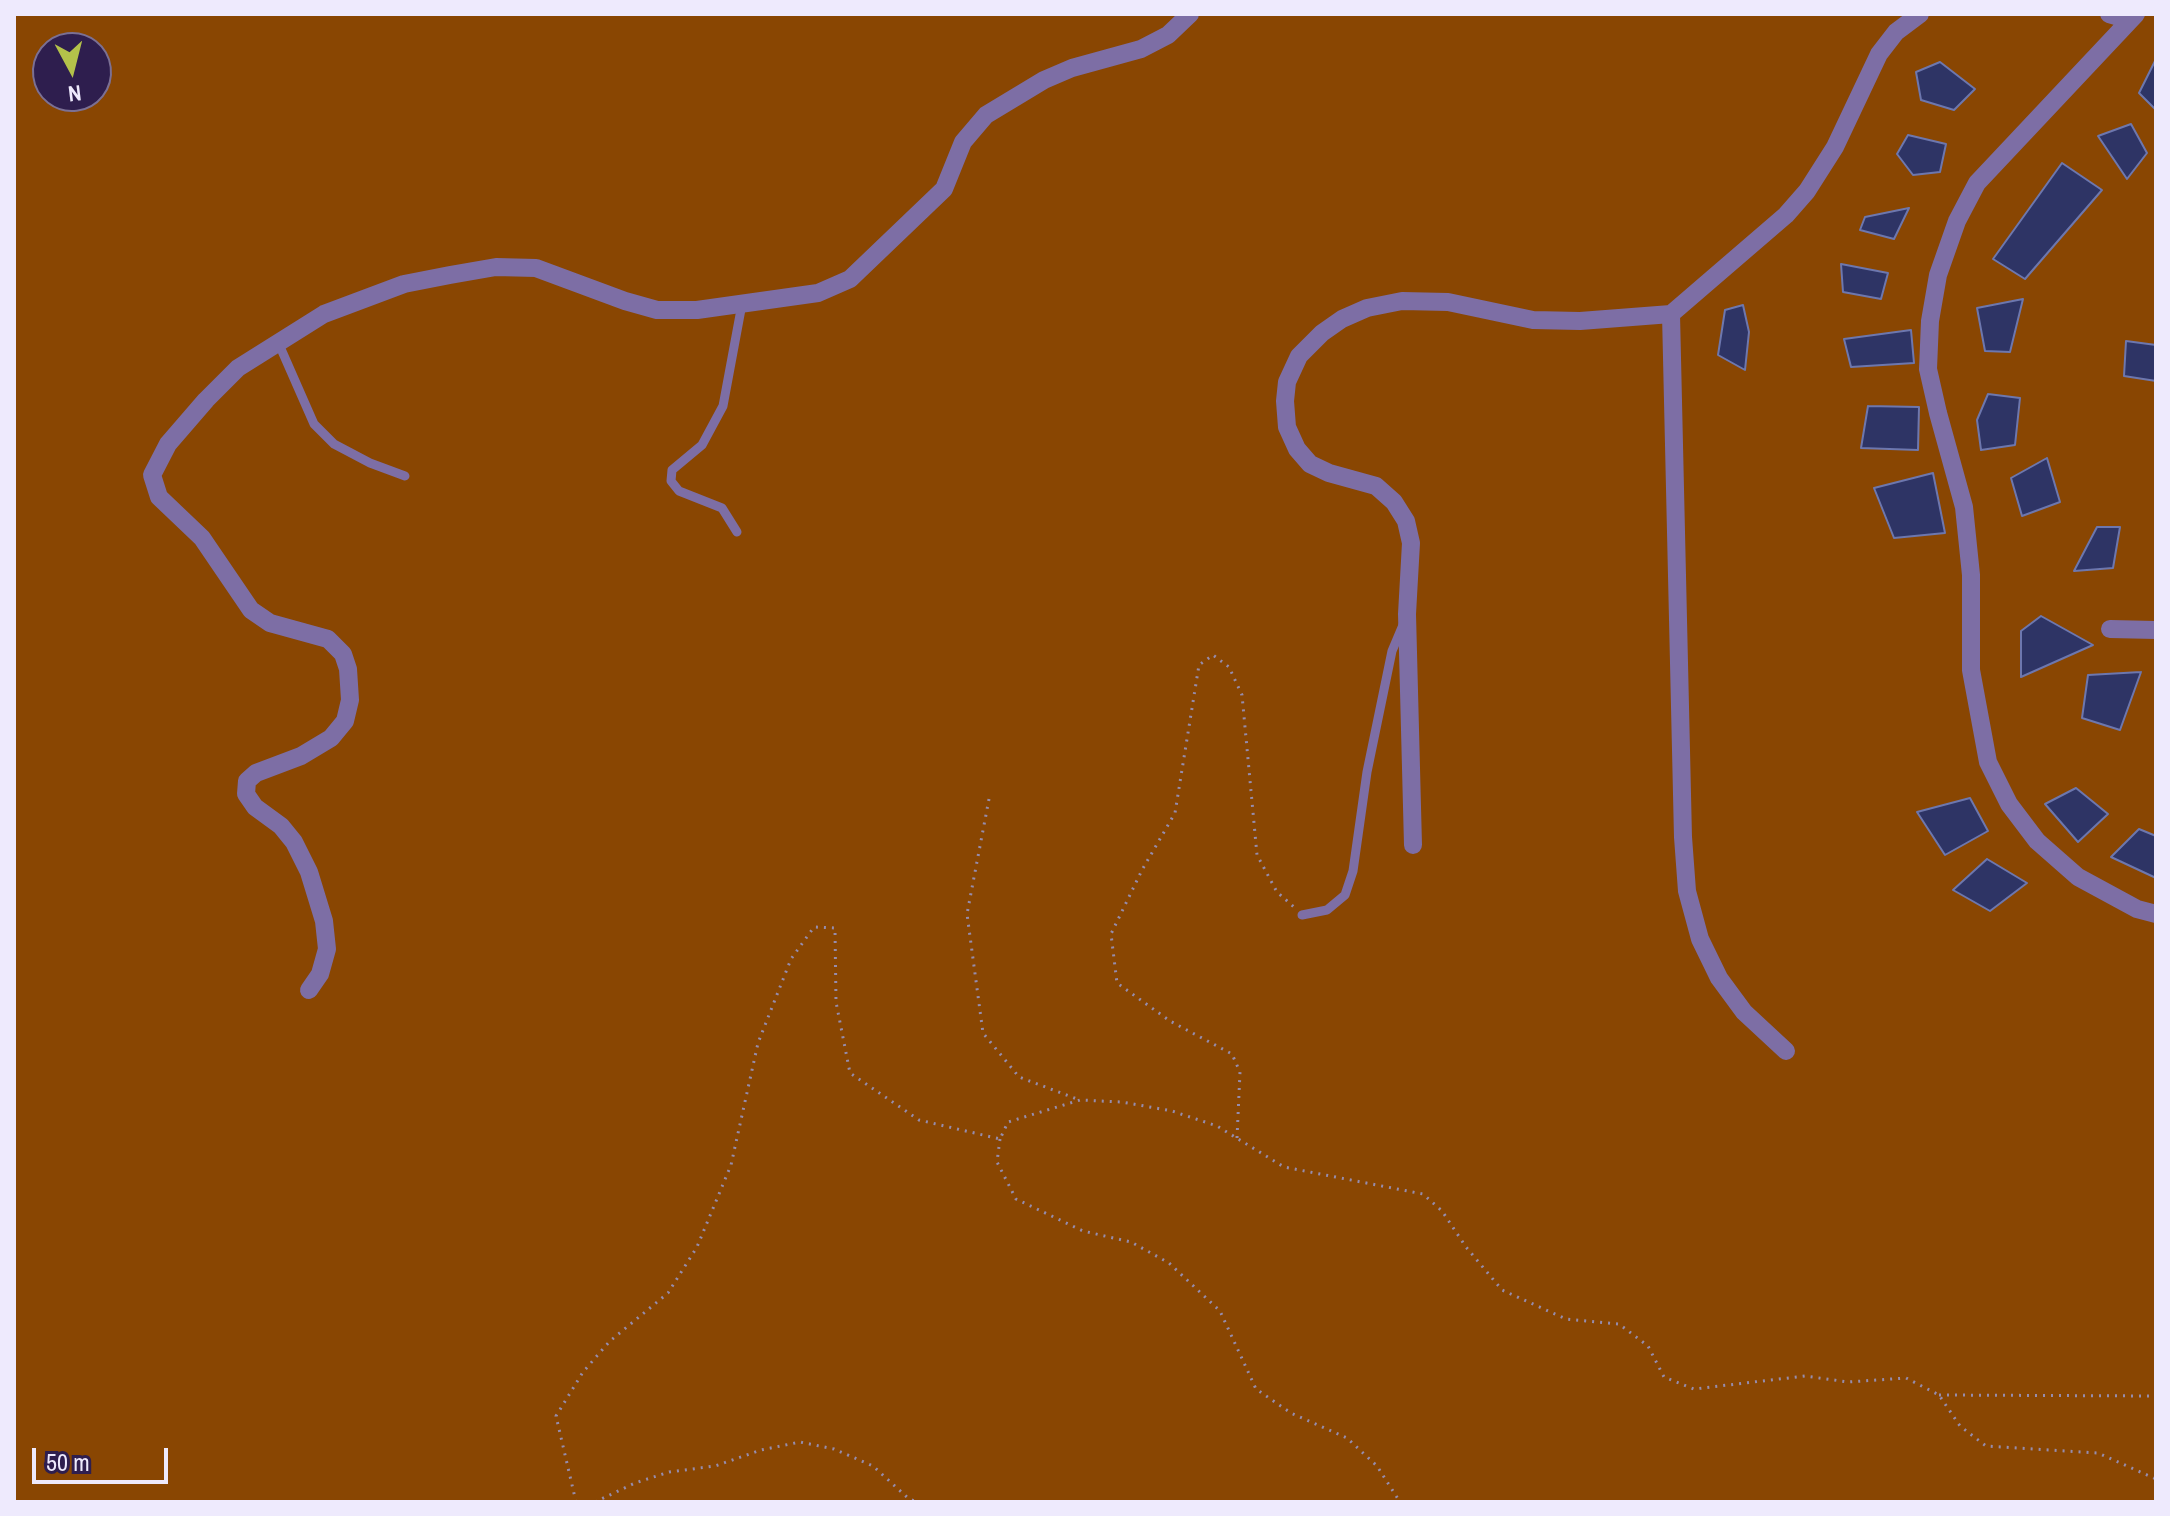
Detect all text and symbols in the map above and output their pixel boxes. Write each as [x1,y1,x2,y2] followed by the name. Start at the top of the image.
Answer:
[32,32,112,112] north arrow
[66,78,83,110] text: N
[36,1432,172,1482] scale bar
[46,1446,90,1478] text: 50 m

